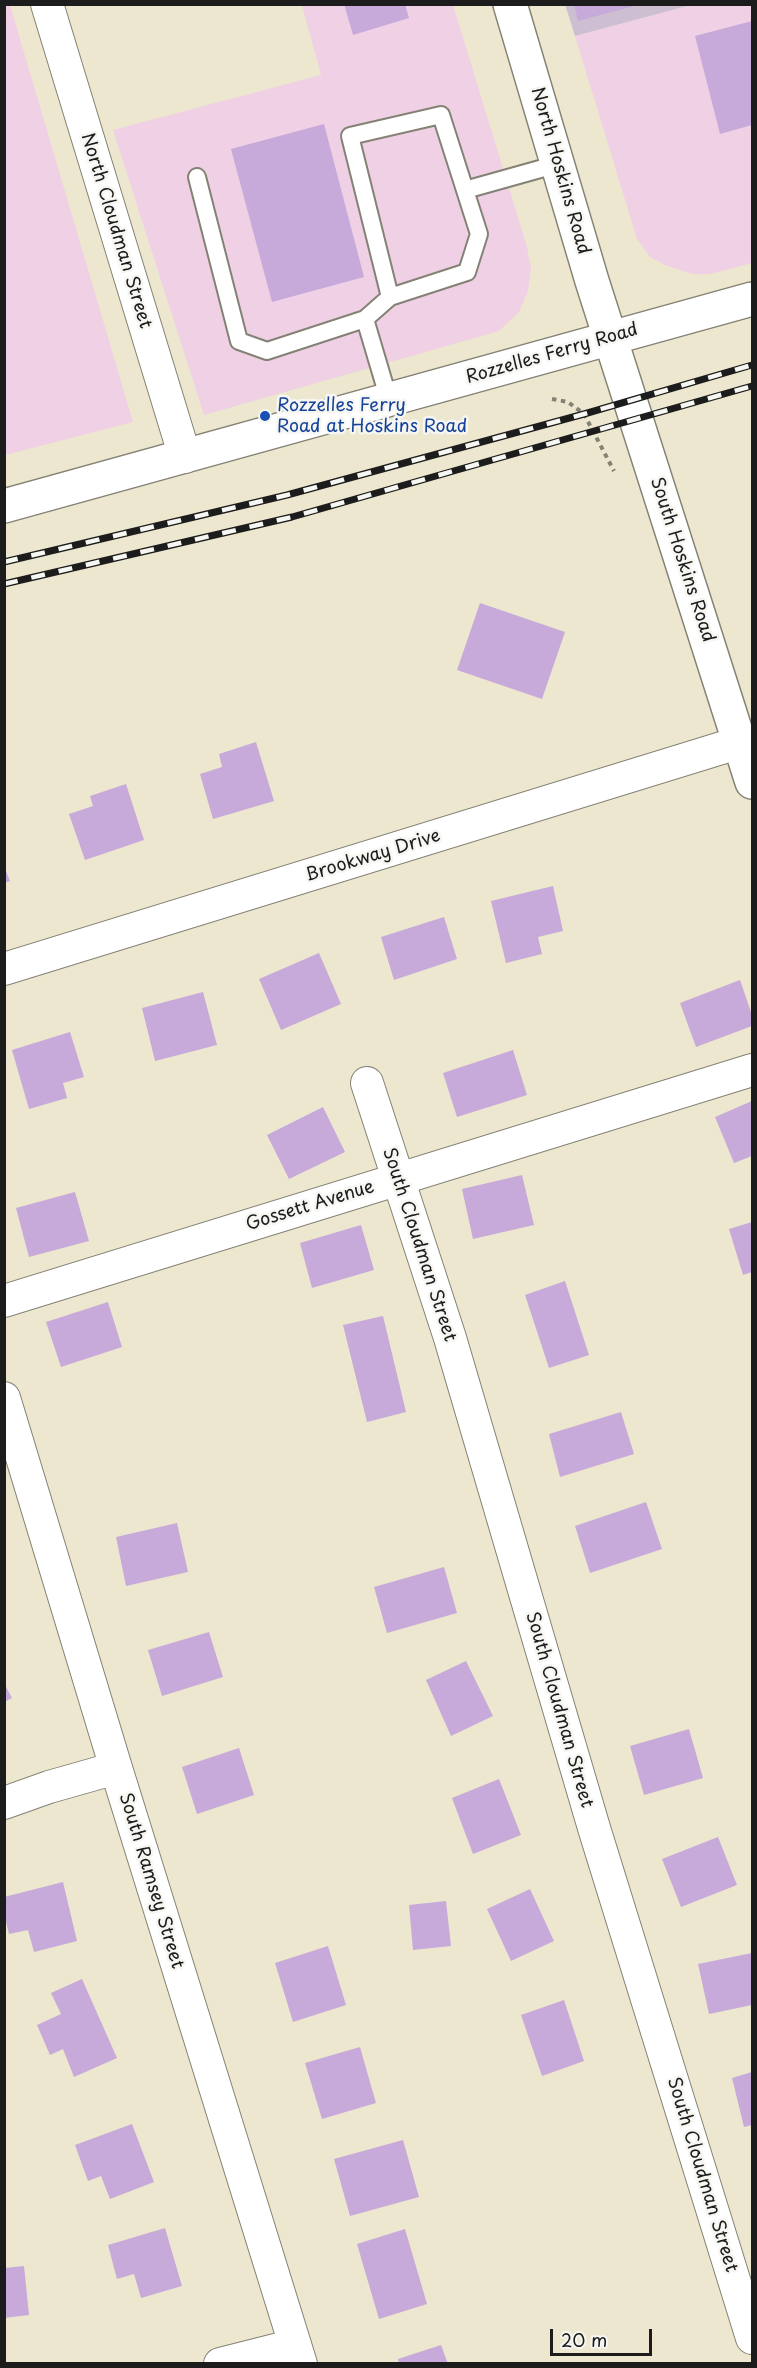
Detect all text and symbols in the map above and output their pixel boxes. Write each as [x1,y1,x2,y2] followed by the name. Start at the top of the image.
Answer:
[526,85,594,257] street label: North Hoskins Road
[76,131,156,331] street label: North Cloudman Street
[463,319,641,389] street label: Rozzelles Ferry Road
[277,395,467,438] place label: Rozzelles Ferry Road at Hoskins Road
[258,409,272,423] marker: Rozzelles Ferry Road at Hoskins Road
[645,475,719,645] street label: South Hoskins Road
[303,825,443,887] street label: Brookway Drive
[377,1145,461,1345] street label: South Cloudman Street
[243,1176,377,1236] street label: Gossett Avenue
[521,1610,597,1810] street label: South Cloudman Street
[114,1791,188,1971] street label: South Ramsey Street
[662,2075,742,2275] street label: South Cloudman Street
[553,2317,655,2355] scale bar
[561,2326,607,2353] text: 20 m

